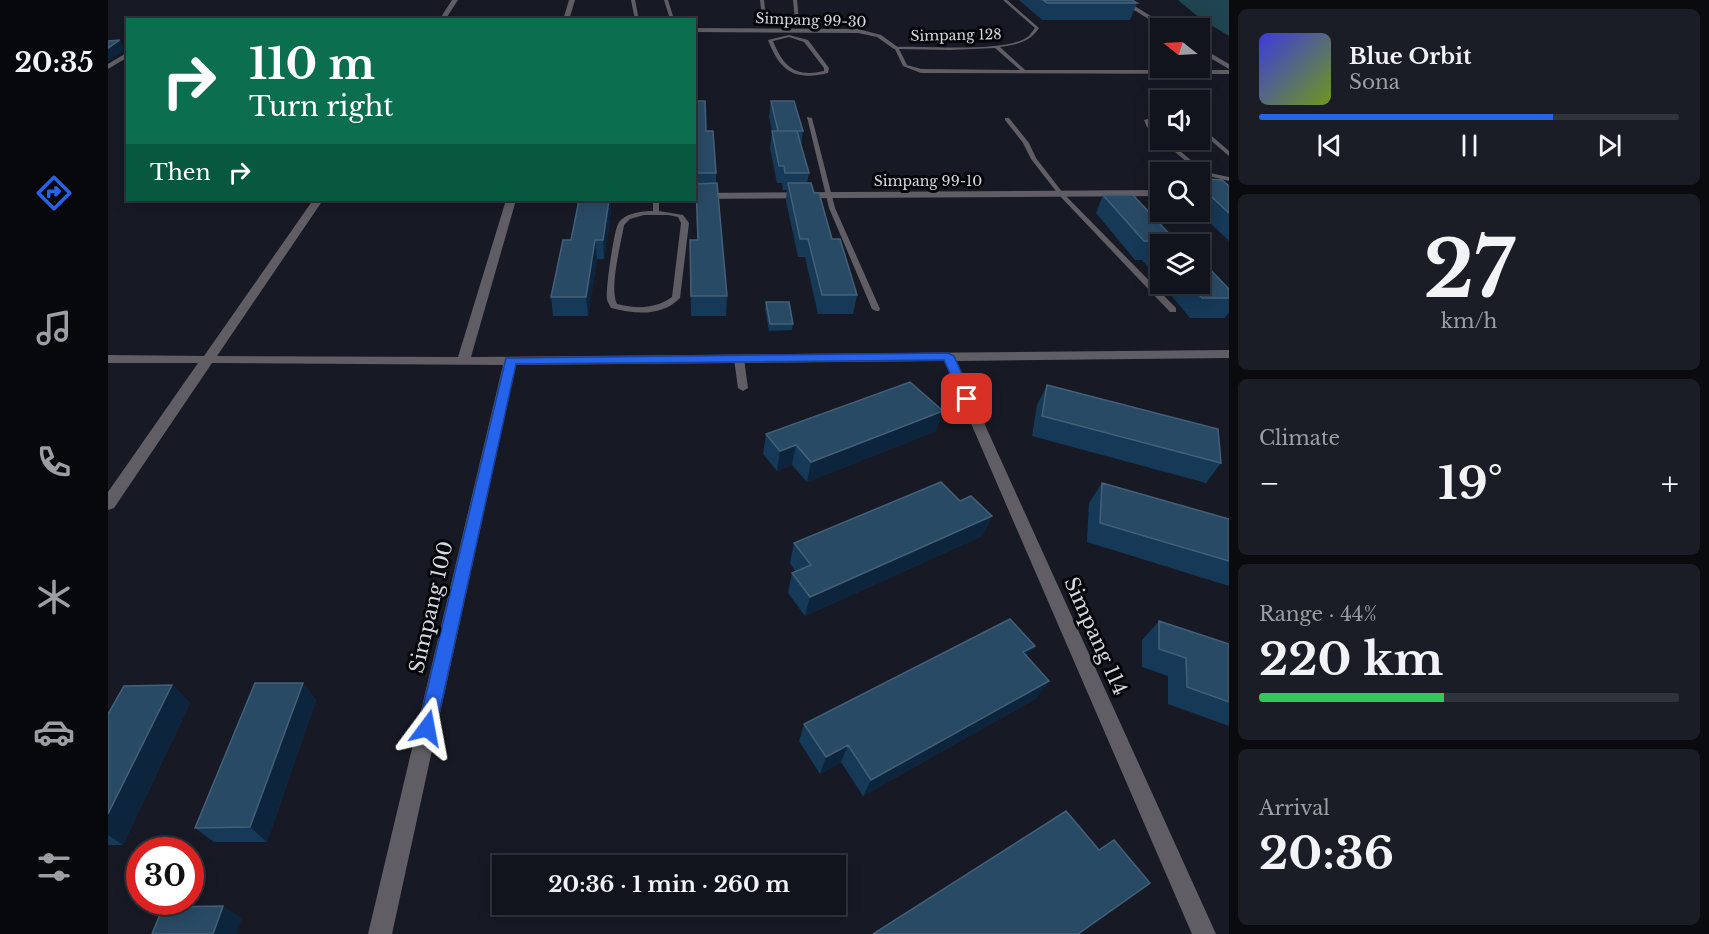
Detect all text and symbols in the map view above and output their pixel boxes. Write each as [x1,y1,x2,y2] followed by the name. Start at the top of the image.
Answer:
[755,9,867,31] street label: Simpang 99-30
[1150,18,1210,78] north arrow
[1150,18,1210,294] map controls
[910,25,1002,45] street label: Simpang 128
[249,38,375,90] text: 110 m
[150,42,228,120] icon: right
[1349,43,1471,70] text: Blue Orbit
[15,46,93,79] text: 20:35
[1349,70,1400,94] text: Sona
[249,90,393,123] text: Turn right
[1150,90,1210,150] button: sound
[1313,129,1346,162] icon: previous
[1453,129,1486,162] icon: pause
[1593,129,1626,162] icon: next
[223,156,256,189] icon: right
[150,159,211,186] text: Then
[1150,162,1210,222] button: search
[33,172,75,214] icon: directions
[874,172,982,190] street label: Simpang 99-10
[1423,221,1515,318] text: 27
[1150,234,1210,294] button: layers
[33,307,75,349] icon: music
[1441,309,1497,333] text: km/h
[941,373,992,424] pin
[950,382,983,415] icon: arrive
[1259,426,1340,450] text: Climate
[33,441,75,483] icon: phone
[1438,455,1503,511] text: 19°
[1259,463,1280,504] text: −
[1661,463,1679,504] text: +
[404,539,458,675] street label: Simpang 100
[1059,573,1133,699] street label: Simpang 114
[33,576,75,618] icon: climate
[1259,602,1377,626] text: Range · 44%
[1259,631,1443,687] text: 220 km
[395,696,459,760] position arrow
[33,711,75,753] icon: car
[1259,796,1330,820] text: Arrival
[1259,825,1394,881] text: 20:36
[126,837,204,915] speed limit sign: 30
[33,846,75,888] icon: filters
[548,871,790,898] text: 20:36 · 1 min · 260 m

